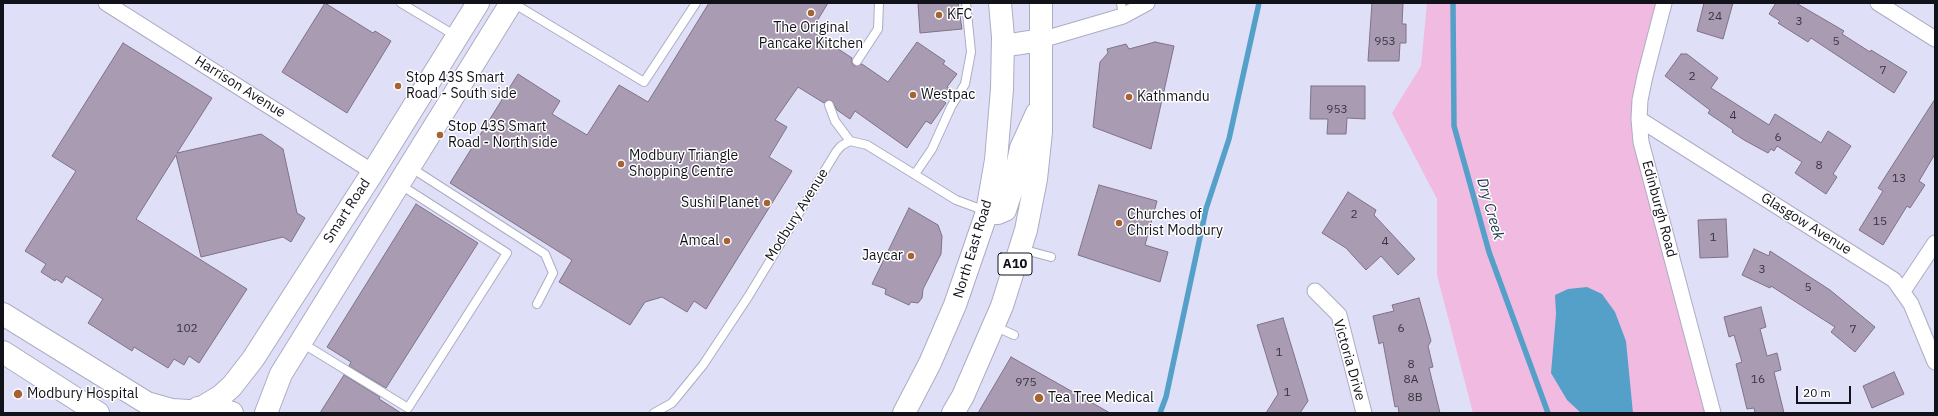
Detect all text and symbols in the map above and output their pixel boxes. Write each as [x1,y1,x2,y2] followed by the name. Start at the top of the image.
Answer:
[947,7,972,23] place label: KFC
[806,8,816,18] marker: The Original Pancake Kitchen
[934,10,944,20] marker: KFC
[1708,10,1722,24] house number: 24
[1795,15,1803,29] house number: 3
[759,20,863,52] place label: The Original Pancake Kitchen
[1374,35,1396,49] house number: 953
[1832,35,1840,49] house number: 5
[192,52,288,122] street label: Harrison Avenue
[1879,64,1887,78] house number: 7
[406,70,517,102] place label: Stop 43S Smart Road - South side
[1688,70,1696,84] house number: 2
[393,81,403,91] marker: Stop 43S Smart Road - South side
[921,87,975,103] place label: Westpac
[1137,89,1210,105] place label: Kathmandu
[908,90,918,100] marker: Westpac
[1124,92,1134,102] marker: Kathmandu
[1326,103,1348,117] house number: 953
[1729,109,1737,123] house number: 4
[448,119,558,152] place label: Stop 43S Smart Road - North side
[435,130,445,140] marker: Stop 43S Smart Road - North side
[1774,131,1782,145] house number: 6
[629,148,738,180] place label: Modbury Triangle Shopping Centre
[616,159,626,169] marker: Modbury Triangle Shopping Centre
[1638,159,1680,259] street label: Edinburgh Road
[1815,159,1823,173] house number: 8
[762,166,832,264] street label: Modbury Avenue
[1892,172,1906,186] house number: 13
[320,176,374,246] street label: Smart Road
[1473,176,1507,242] water label: Dry Creek
[1758,189,1854,259] street label: Glasgow Avenue
[681,195,759,211] place label: Sushi Planet
[762,198,772,208] marker: Sushi Planet
[950,198,996,300] street label: North East Road
[1127,207,1223,240] place label: Churches of Christ Modbury
[1350,208,1358,222] house number: 2
[1873,215,1887,229] house number: 15
[1114,218,1124,228] marker: Churches of Christ Modbury
[1709,231,1717,245] house number: 1
[679,233,719,249] place label: Amcal
[1381,235,1389,249] house number: 4
[722,236,732,246] marker: Amcal
[862,248,903,264] place label: Jaycar
[906,251,916,261] marker: Jaycar
[998,253,1032,275] road number: A10
[1758,263,1766,277] house number: 3
[1804,281,1812,295] house number: 5
[1329,317,1369,403] street label: Victoria Drive
[176,322,198,336] house number: 102
[1397,322,1405,336] house number: 6
[1849,323,1857,337] house number: 7
[1275,346,1283,360] house number: 1
[1407,358,1415,372] house number: 8
[1404,373,1418,387] house number: 8A
[1751,373,1765,387] house number: 16
[1015,376,1037,390] house number: 975
[1798,378,1853,404] scale bar
[1803,385,1831,400] text: 20 m
[27,386,138,402] place label: Modbury Hospital
[1283,386,1291,400] house number: 1
[12,388,24,400] marker: Modbury Hospital
[1048,390,1154,406] place label: Tea Tree Medical
[1407,391,1423,405] house number: 8B
[1033,392,1045,404] marker: Tea Tree Medical

